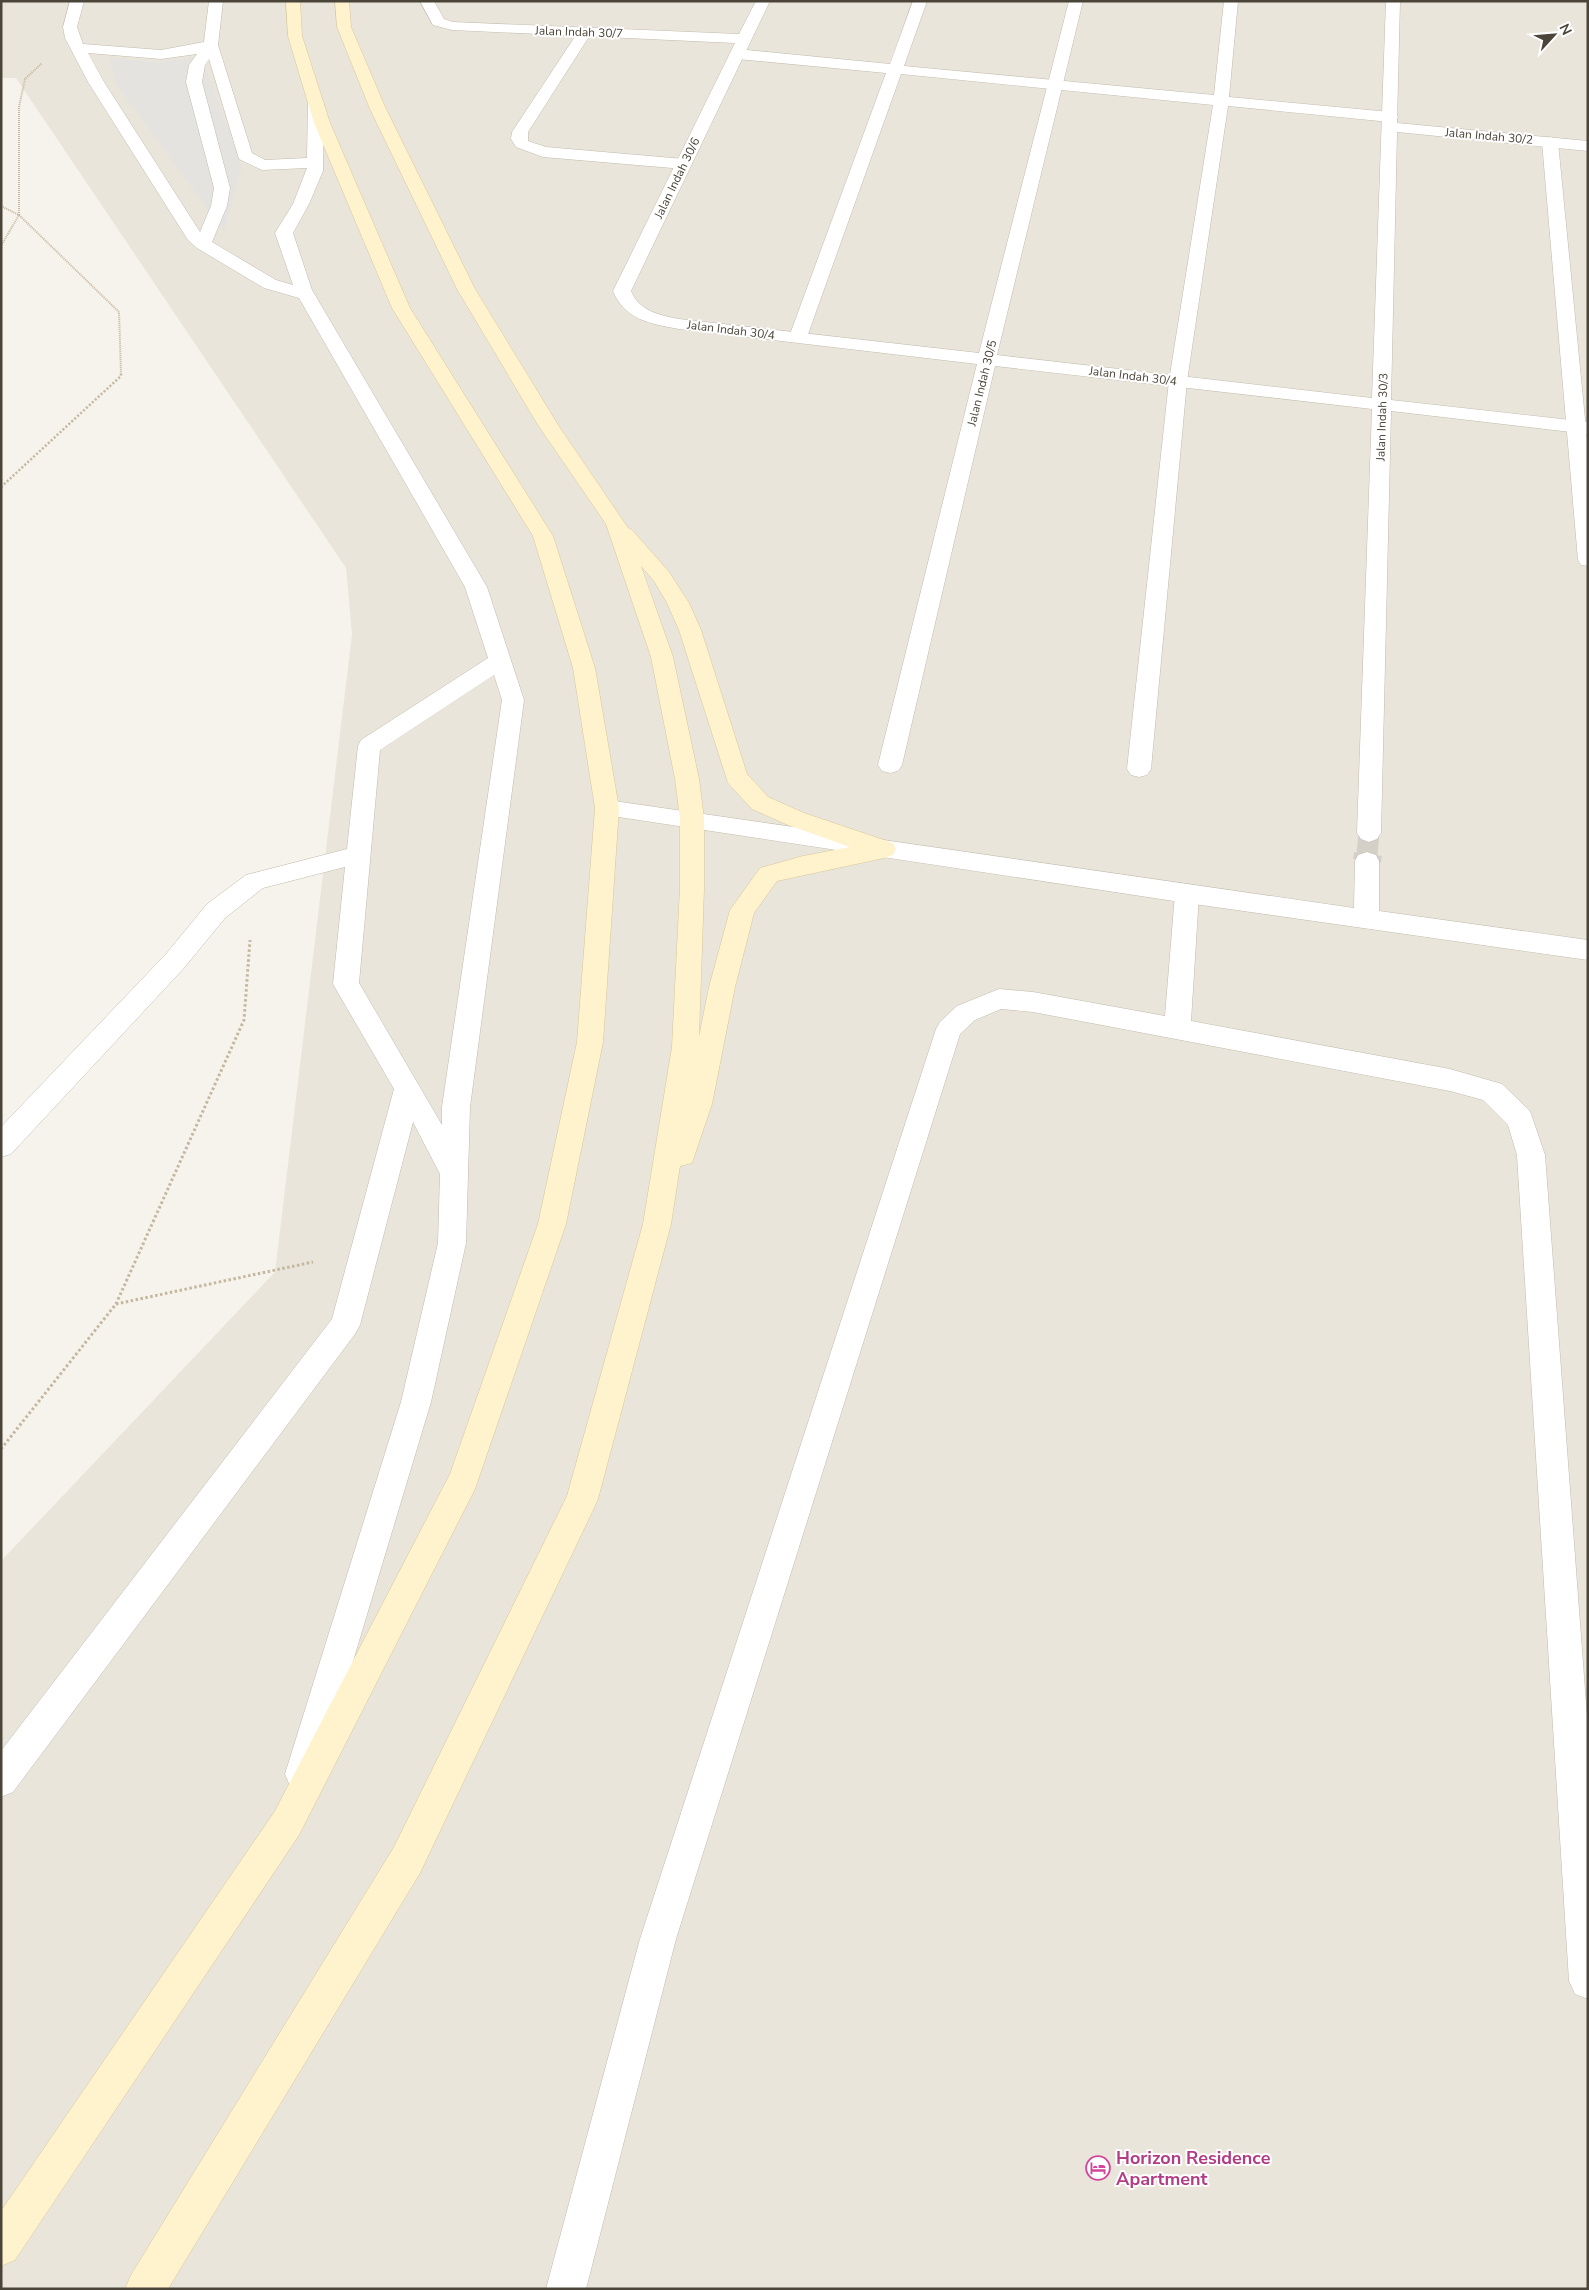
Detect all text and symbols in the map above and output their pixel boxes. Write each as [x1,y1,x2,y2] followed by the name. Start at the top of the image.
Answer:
[1529,10,1579,60] north arrow
[1554,21,1576,38] text: N
[534,22,623,42] street label: Jalan Indah 30/7
[1443,124,1534,148] street label: Jalan Indah 30/2
[650,135,704,222] street label: Jalan Indah 30/6
[685,317,776,343] street label: Jalan Indah 30/4
[963,338,1000,429] street label: Jalan Indah 30/5
[1087,363,1178,389] street label: Jalan Indah 30/4
[1372,373,1392,462] street label: Jalan Indah 30/3
[1116,2146,1271,2191] place label: Horizon Residence Apartment
[1085,2155,1111,2181] hotel icon: Horizon Residence Apartment

